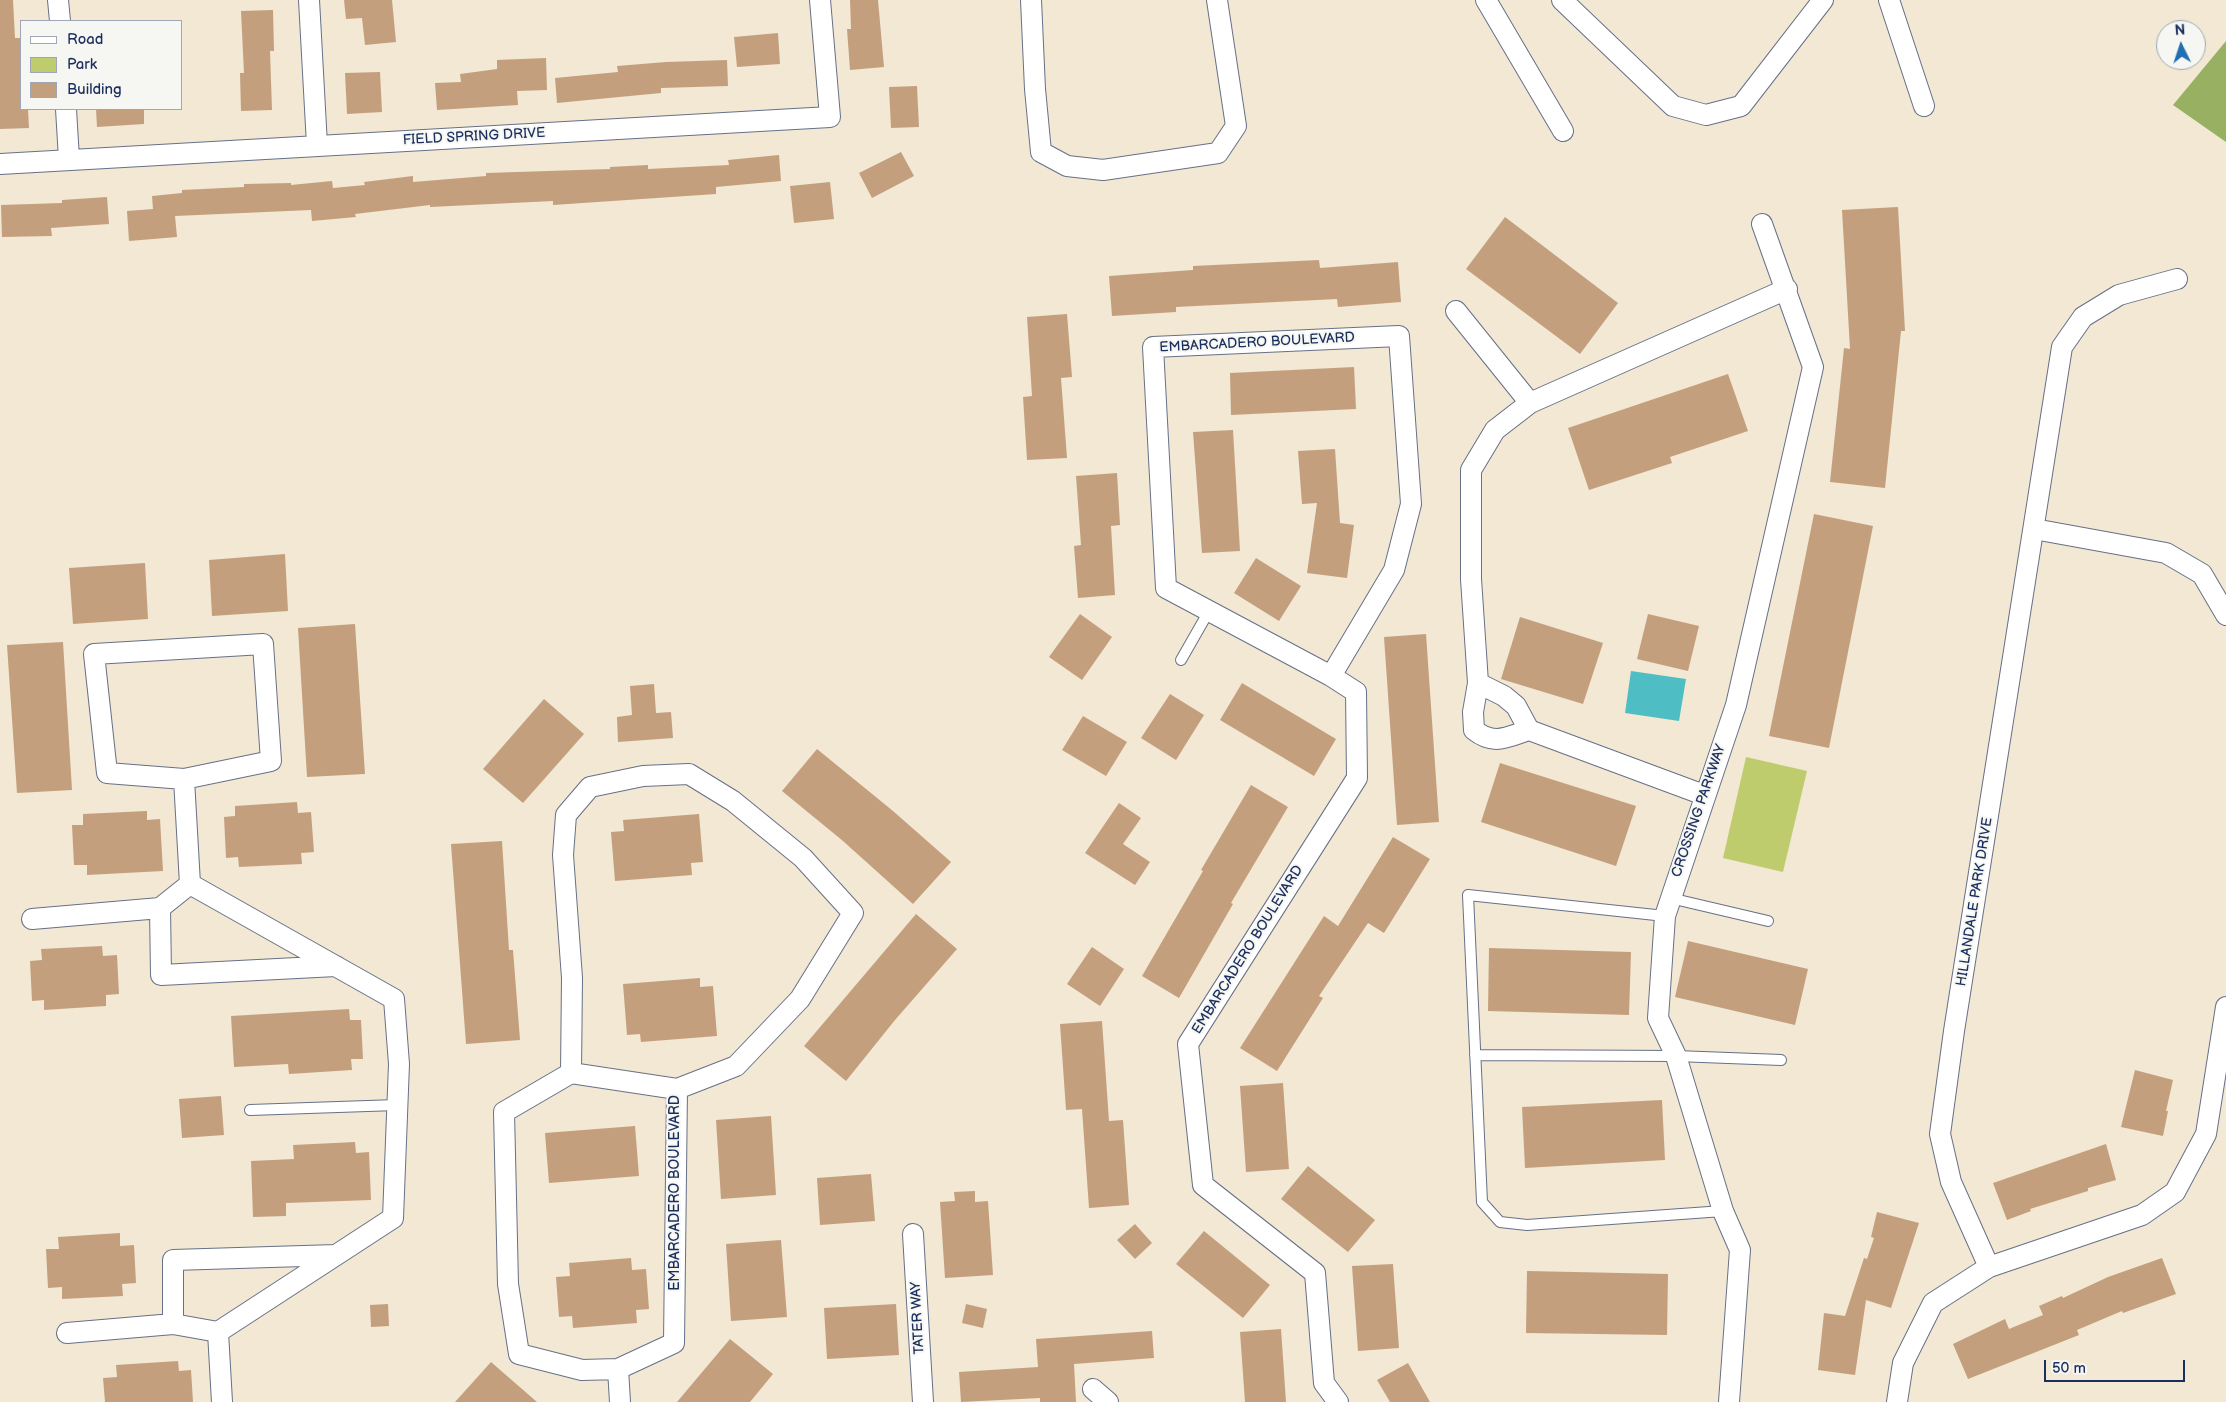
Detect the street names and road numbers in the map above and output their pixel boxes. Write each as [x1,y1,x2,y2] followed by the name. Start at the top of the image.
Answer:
[402,125,546,149] street label: FIELD SPRING DRIVE
[1159,329,1355,357] street label: EMBARCADERO BOULEVARD
[1668,743,1730,879] street label: CROSSING PARKWAY
[1953,816,1997,988] street label: HILLANDALE PARK DRIVE
[1189,863,1307,1037] street label: EMBARCADERO BOULEVARD
[667,1095,683,1291] street label: EMBARCADERO BOULEVARD
[908,1281,928,1355] street label: TATER WAY

